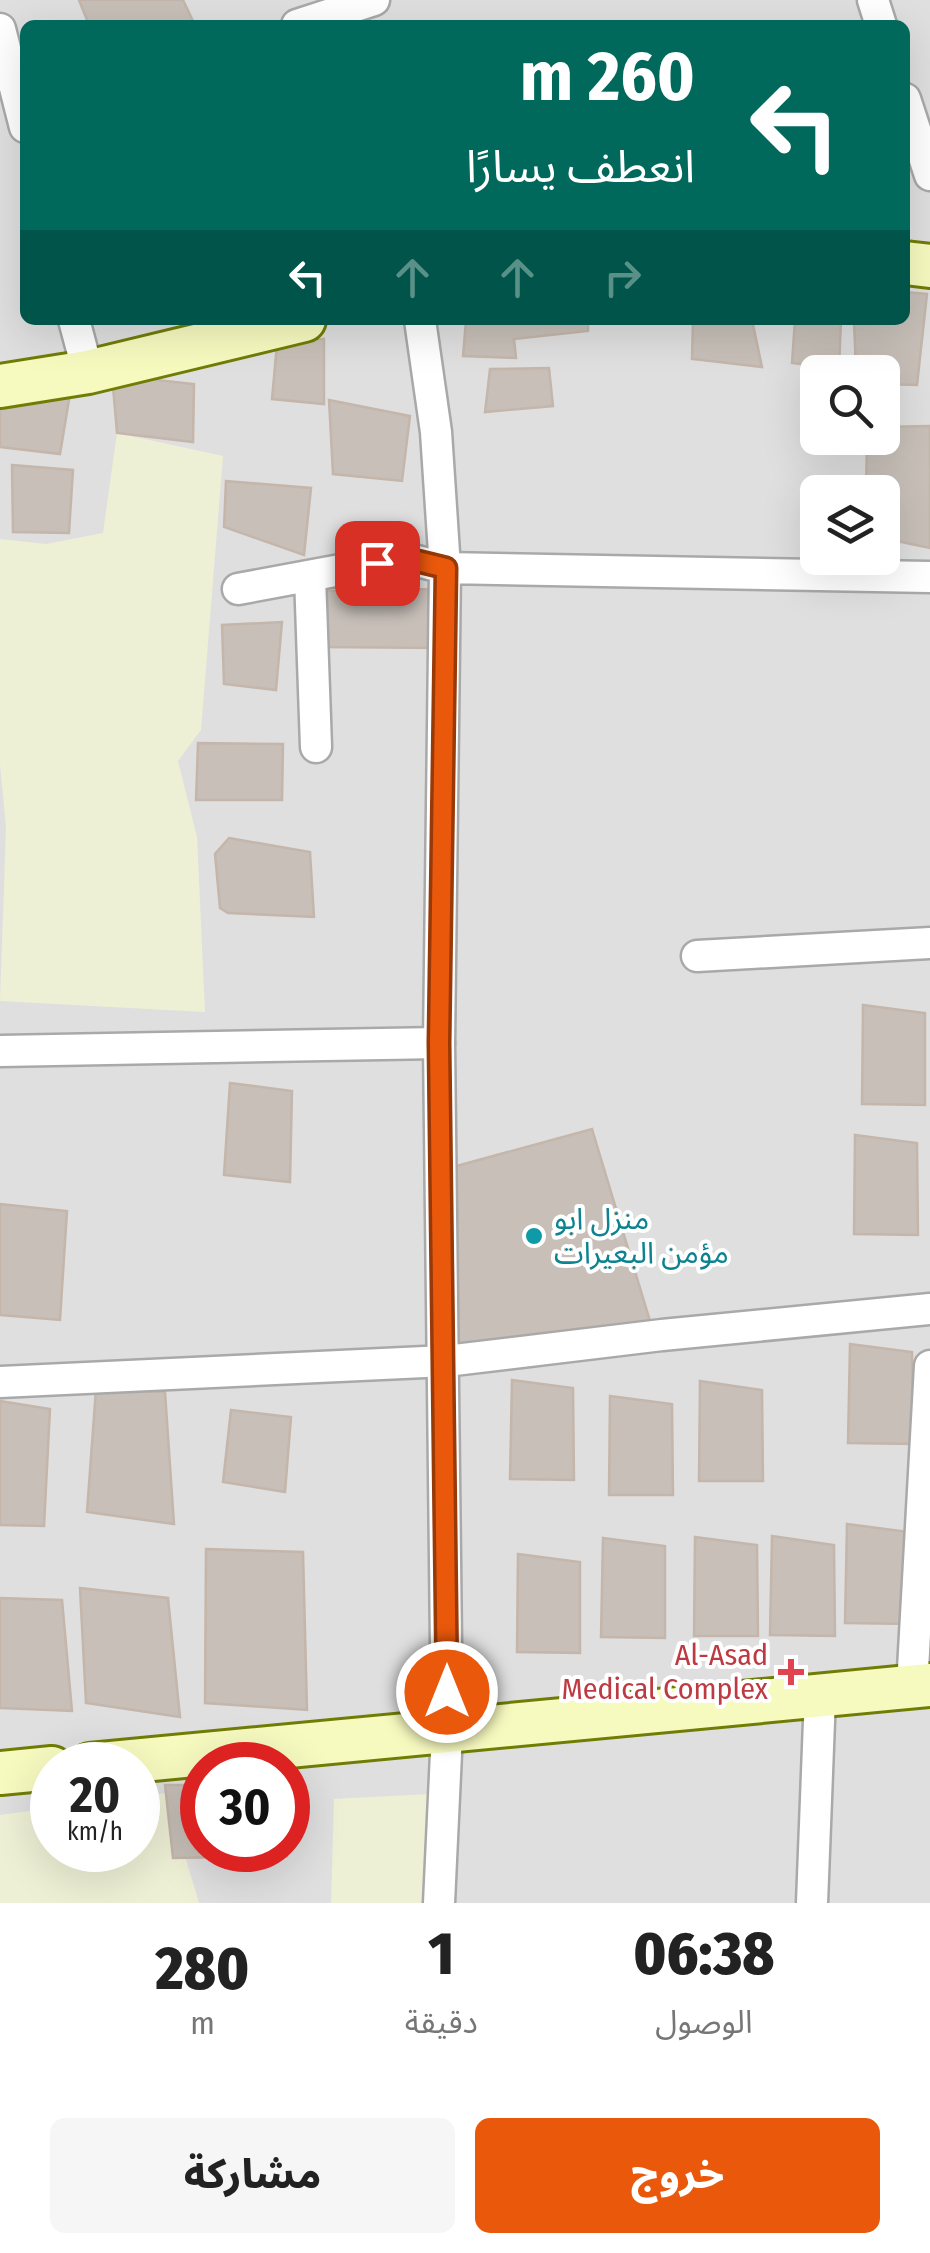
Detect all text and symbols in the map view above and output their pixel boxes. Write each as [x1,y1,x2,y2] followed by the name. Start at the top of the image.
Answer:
[520,35,695,119] text: 260 m
[730,60,860,190] icon: left
[466,140,695,194] text: انعطف يسارًا
[280,250,335,305] icon: left
[385,250,440,305] icon: ahead
[490,250,545,305] icon: ahead
[595,250,650,305] icon: right
[800,355,900,575] map controls
[800,355,900,455] button: search
[800,475,900,575] button: layers
[335,521,420,606] pin
[350,536,405,591] icon: arrive
[554,1201,729,1271] place label: منزل ابو مؤمن البعيرات
[523,1225,545,1247] marker: منزل ابو مؤمن البعيرات
[561,1637,769,1707] place label: Al-Asad Medical Complex
[395,1640,499,1744] position arrow
[778,1659,804,1685] marker: Al-Asad Medical Complex
[180,1742,310,1872] speed limit sign: 30
[70,1765,120,1825] text: 20
[67,1817,123,1847] text: km/h
[428,1918,454,1990] text: 1
[633,1918,774,1990] text: 06:38
[156,1933,249,2005] text: 280
[405,2003,478,2041] text: دقيقة
[655,2003,753,2041] text: الوصول
[190,2004,215,2042] text: m
[50,2118,455,2233] button: مشاركة
[475,2118,880,2233] button: خروج

